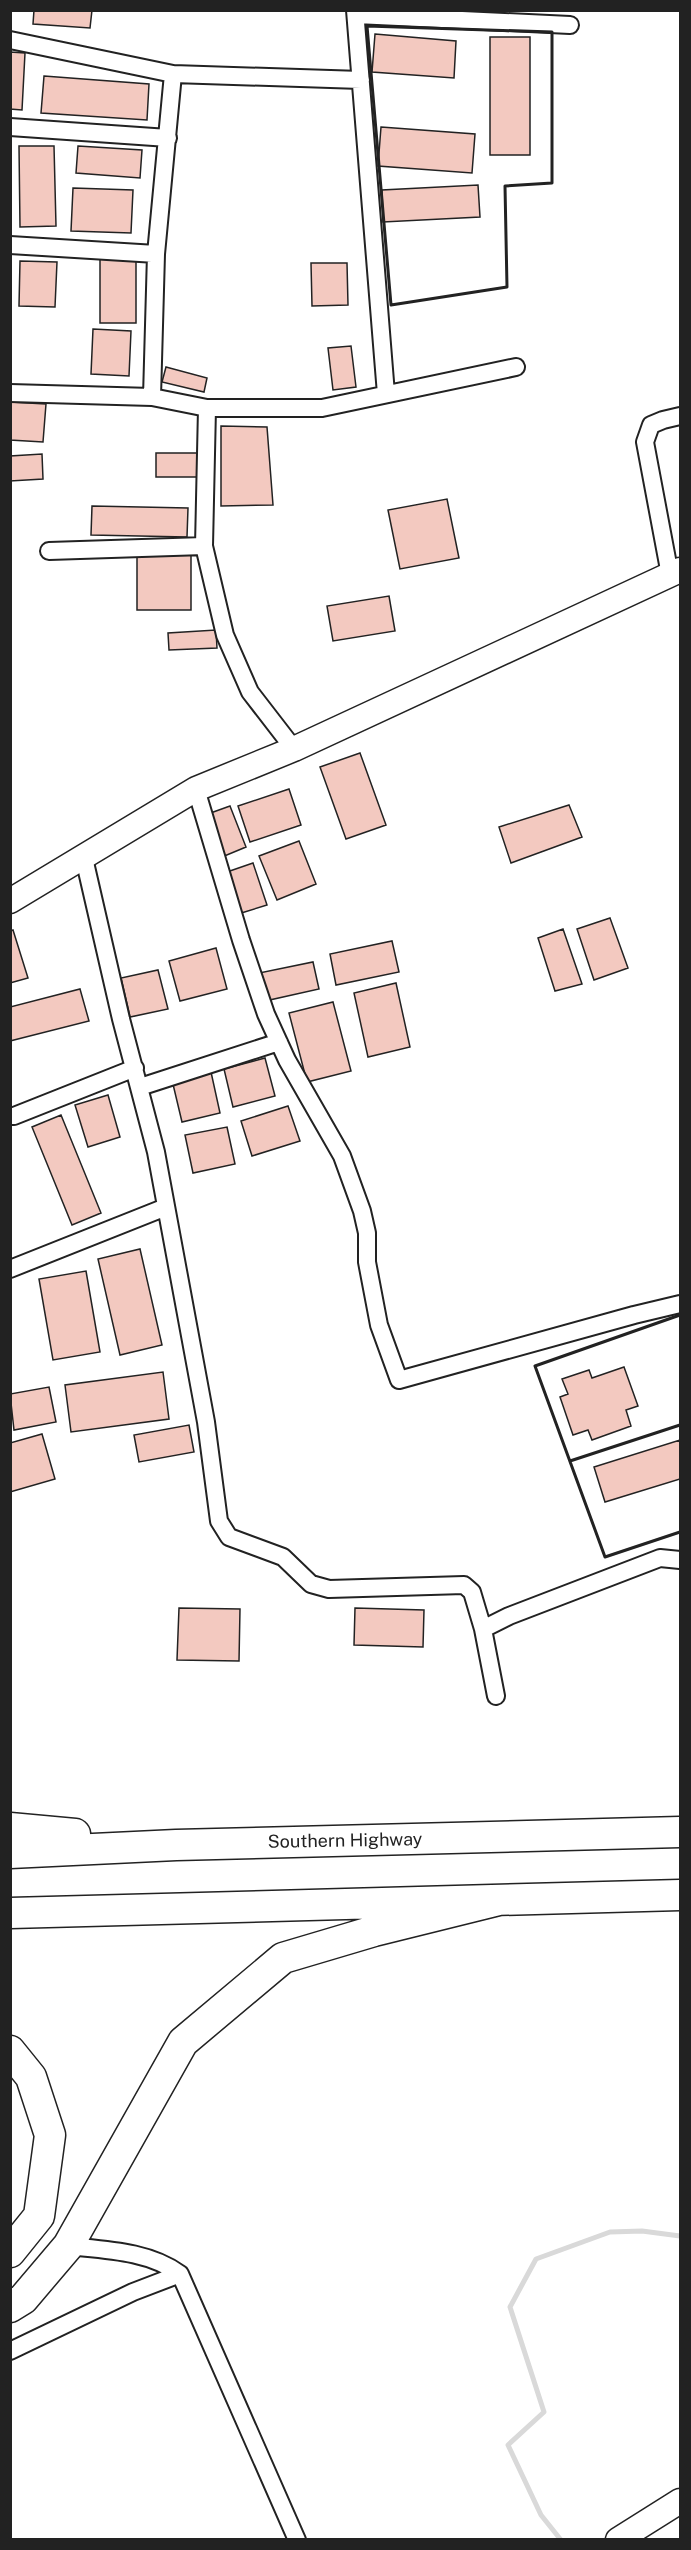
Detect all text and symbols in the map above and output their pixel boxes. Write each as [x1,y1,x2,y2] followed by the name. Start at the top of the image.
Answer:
[268,1828,423,1852] street label: Southern Highway

